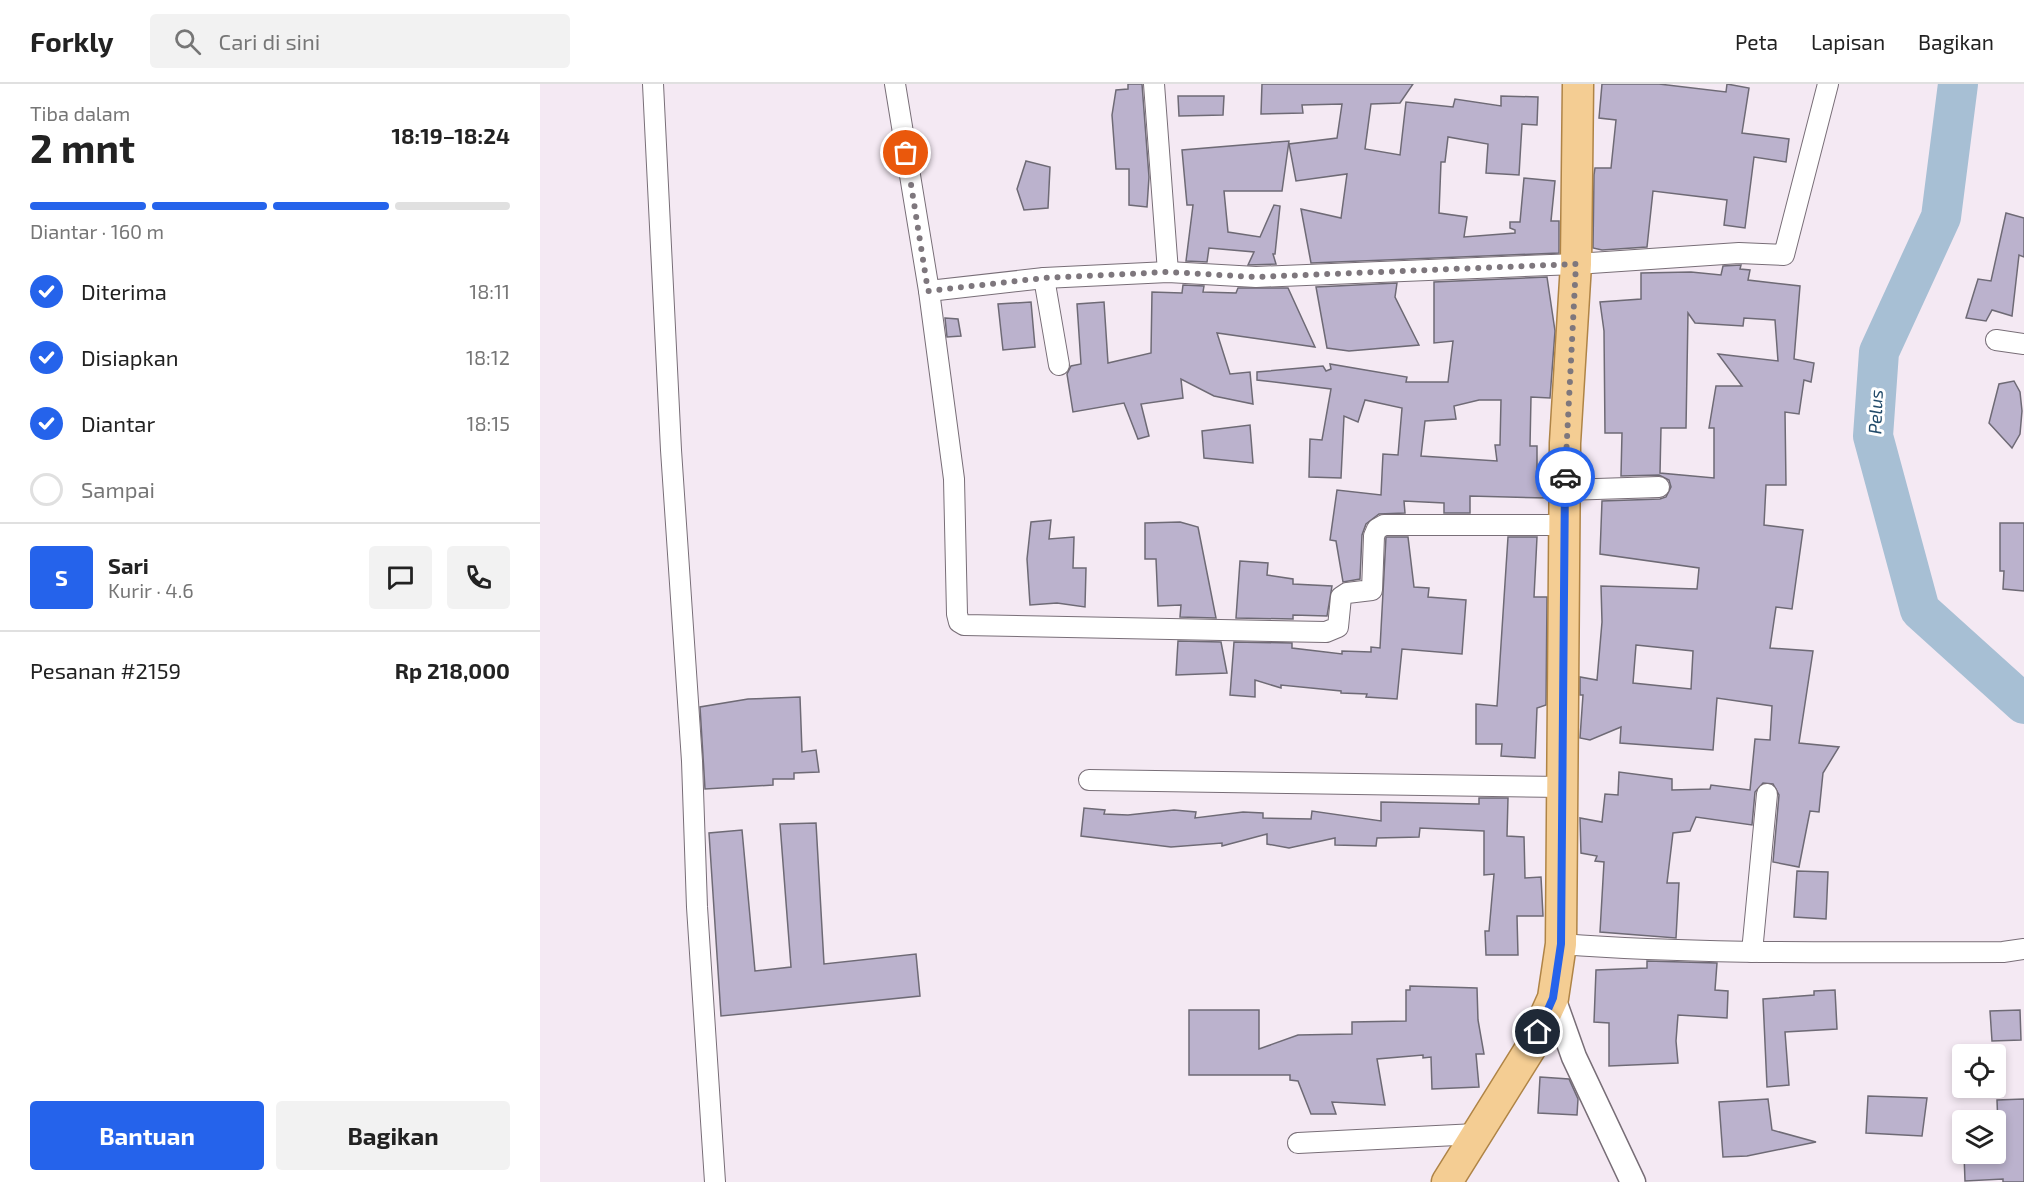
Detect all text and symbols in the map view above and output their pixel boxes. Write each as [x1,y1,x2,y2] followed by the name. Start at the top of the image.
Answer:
[150,14,570,68] search box
[30,24,114,58] text: Forkly
[171,25,204,58] icon: search
[219,28,320,54] text: Cari di sini
[1735,29,1778,54] text: Peta
[1811,29,1885,54] text: Lapisan
[1918,29,1994,54] text: Bagikan
[30,101,130,125] text: Tiba dalam
[391,122,510,148] text: 18:19–18:24
[30,124,135,171] text: 2 mnt
[880,127,931,178] pin
[889,136,922,169] icon: bag
[30,219,164,243] text: Diantar · 160 m
[30,275,63,308] icon: check
[81,278,167,304] text: Diterima
[469,279,510,303] text: 18:11
[30,341,63,374] icon: check
[81,344,179,370] text: Disiapkan
[466,345,510,369] text: 18:12
[1863,389,1887,435] water label: Pelus
[30,407,63,440] icon: check
[81,410,155,436] text: Diantar
[467,411,510,435] text: 18:15
[1535,447,1595,507] courier
[1549,461,1582,494] icon: car
[81,476,155,502] text: Sampai
[369,546,432,609] button: chat
[447,546,510,609] button: phone
[108,552,149,578] text: Sari
[55,564,68,590] text: S
[108,578,194,602] text: Kurir · 4.6
[30,657,181,683] text: Pesanan #2159
[395,657,510,683] text: Rp 218,000
[1512,1006,1563,1057] pin
[1521,1015,1554,1048] icon: home
[1952,1044,2006,1164] map controls
[1952,1044,2006,1098] button: locate
[30,1101,264,1170] button: Bantuan
[276,1101,510,1170] button: Bagikan
[1952,1110,2006,1164] button: layers

